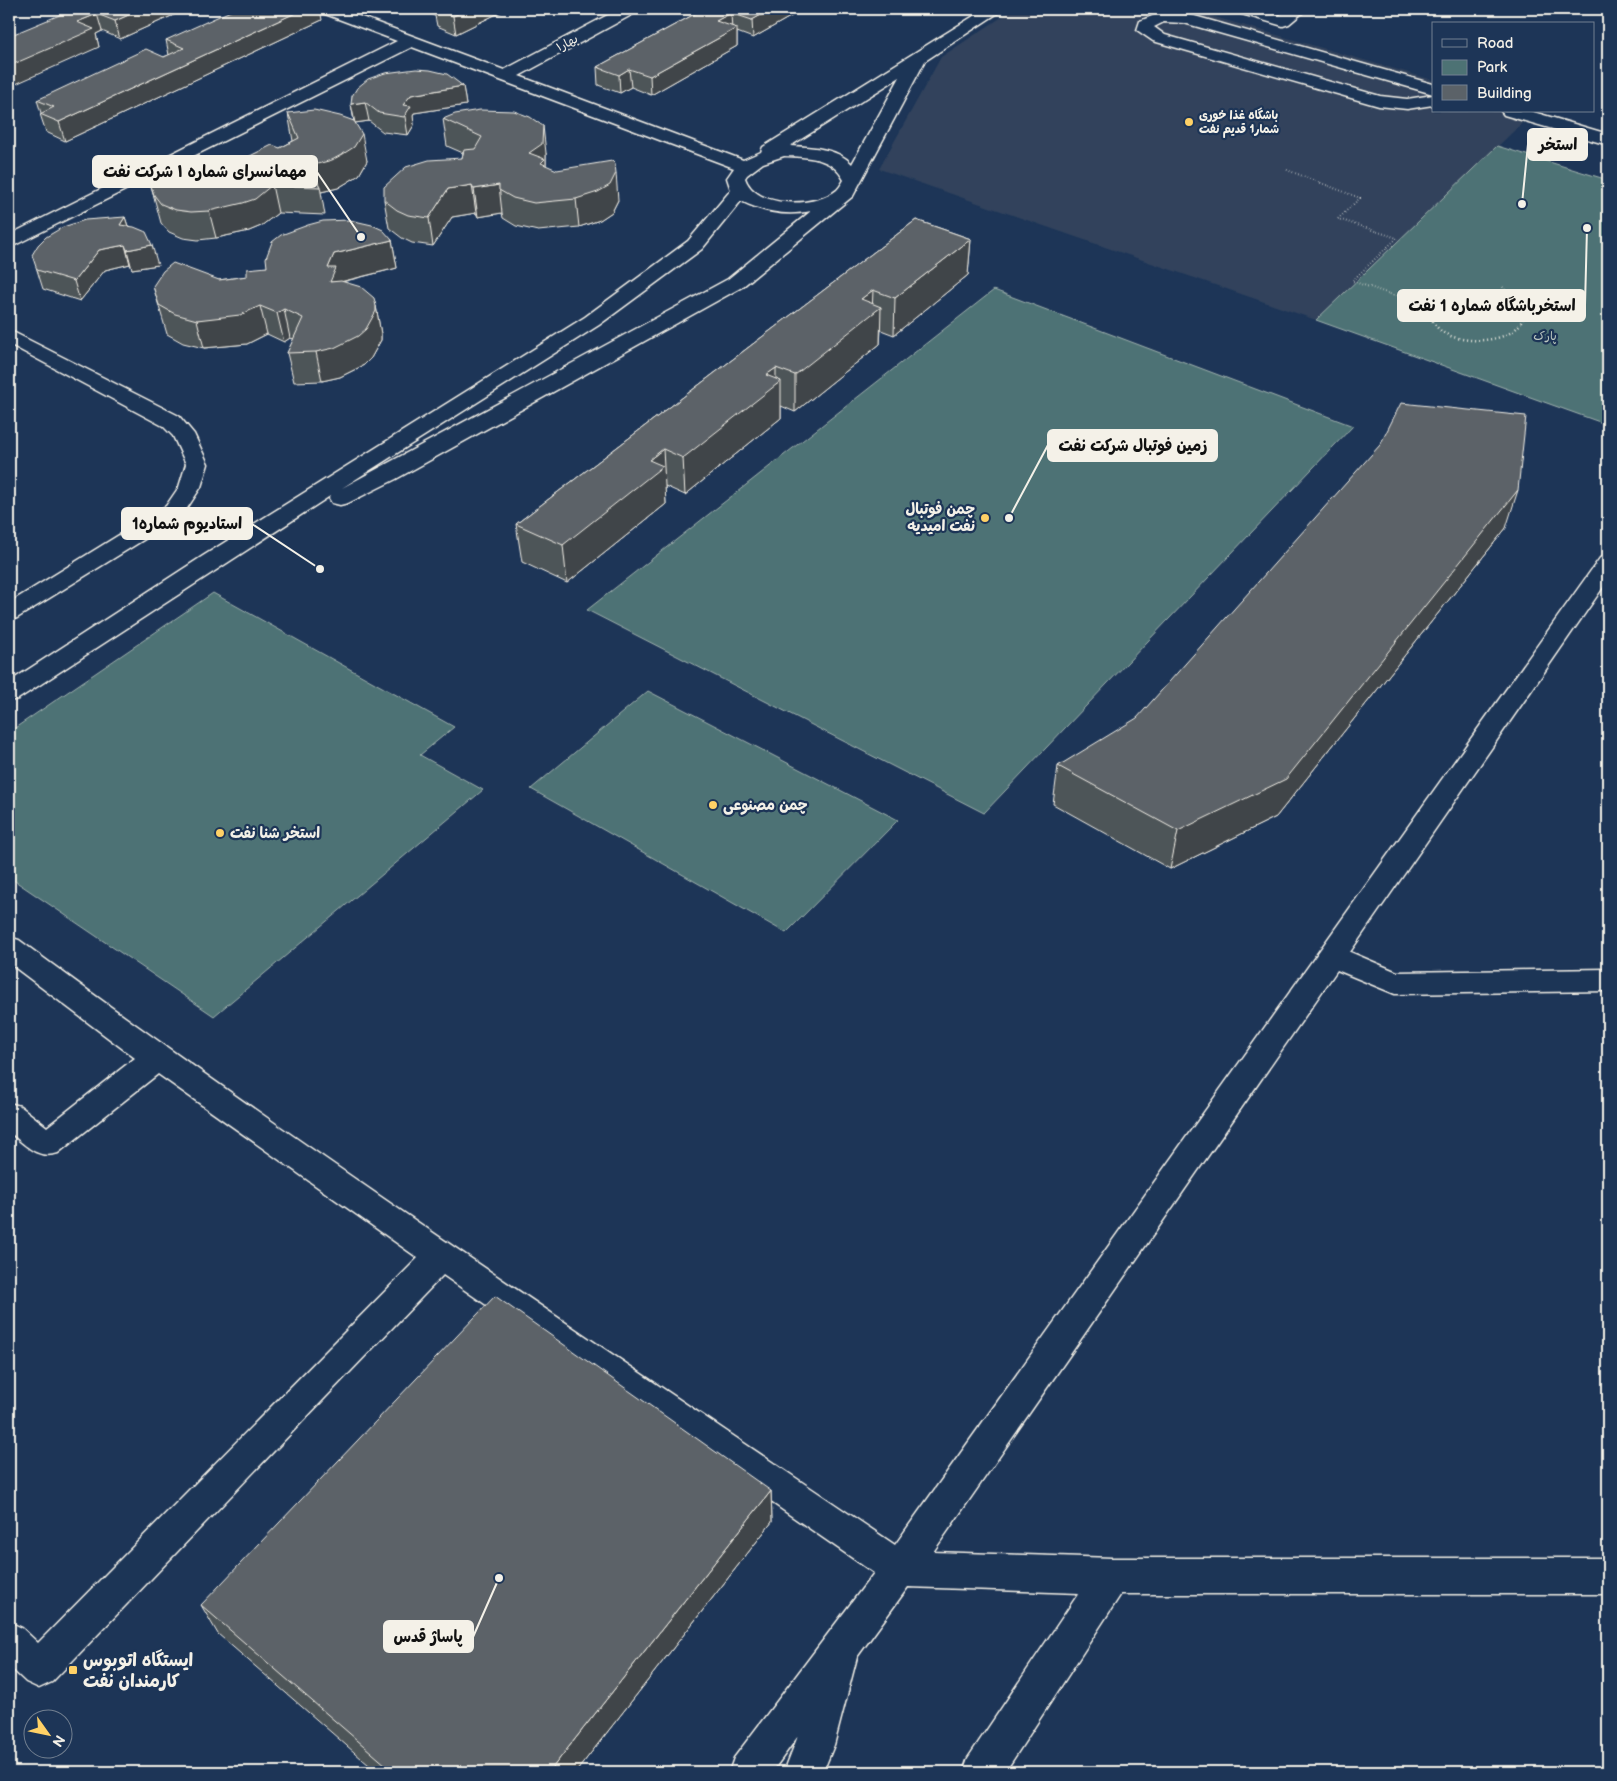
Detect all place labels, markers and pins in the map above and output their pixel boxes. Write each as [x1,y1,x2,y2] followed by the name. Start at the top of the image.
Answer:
[1199,107,1279,138] place label: باشگاه غذا خوری شمار1 قدیم نفت
[1183,116,1195,128] marker: باشگاه غذا خوری شمار1 قدیم نفت
[1528,129,1587,160] callout: استخر
[93,156,317,187] callout: مهمانسرای شماره ۱ شرکت نفت
[1398,290,1585,321] callout: استخرباشگاه شماره 1 نفت
[1048,430,1217,461] callout: زمین فوتبال شرکت نفت
[905,500,975,536] place label: چمن فوتبال نفت امیدیه
[122,508,252,539] callout: استادیوم شماره1
[979,512,991,524] marker: چمن فوتبال نفت امیدیه
[723,796,808,815] place label: چمن مصنوعی
[707,799,719,811] marker: چمن مصنوعی
[230,824,320,843] place label: استخر شنا نفت
[214,827,226,839] marker: استخر شنا نفت
[384,1621,473,1652] callout: پاساژ قدس
[83,1649,193,1692] place label: ایستگاه اتوبوس کارمندان نفت
[67,1664,79,1676] marker: ایستگاه اتوبوس کارمندان نفت

